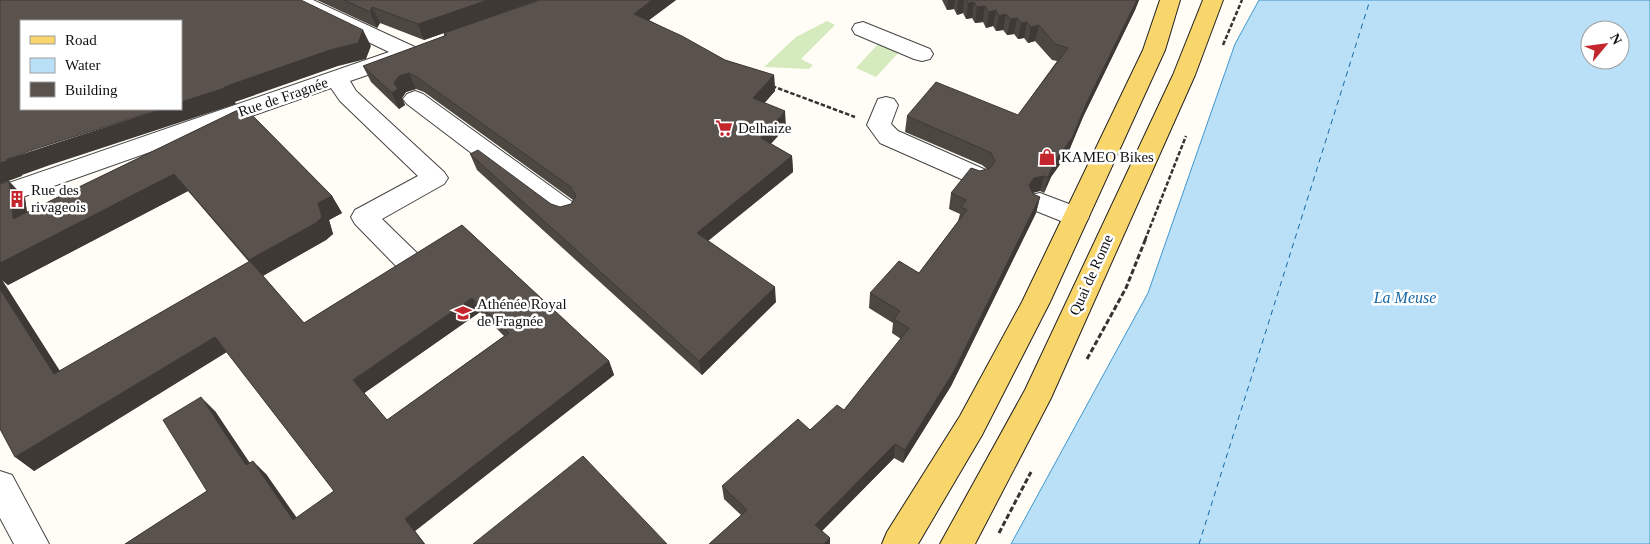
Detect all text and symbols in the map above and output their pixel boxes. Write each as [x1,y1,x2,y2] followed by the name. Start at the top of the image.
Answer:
[20,20,182,110] legend
[1580,20,1630,70] north arrow
[1607,31,1625,47] text: N
[65,32,97,48] text: Road
[65,57,100,73] text: Water
[236,74,330,120] street label: Rue de Fragnée
[65,82,118,98] text: Building
[714,118,734,138] supermarket icon: Delhaize
[738,120,792,136] place label: Delhaize
[1037,147,1057,167] shop icon: KAMEO Bikes
[1061,149,1154,165] place label: KAMEO Bikes
[31,182,86,215] place label: Rue des rivageois
[7,189,27,209] building icon: Rue des rivageois
[1066,232,1116,318] street label: Quai de Rome
[1373,289,1436,306] water label: La Meuse
[477,296,567,329] place label: Athénée Royal de Fragnée
[453,303,473,323] school or university icon: Athénée Royal de Fragnée

